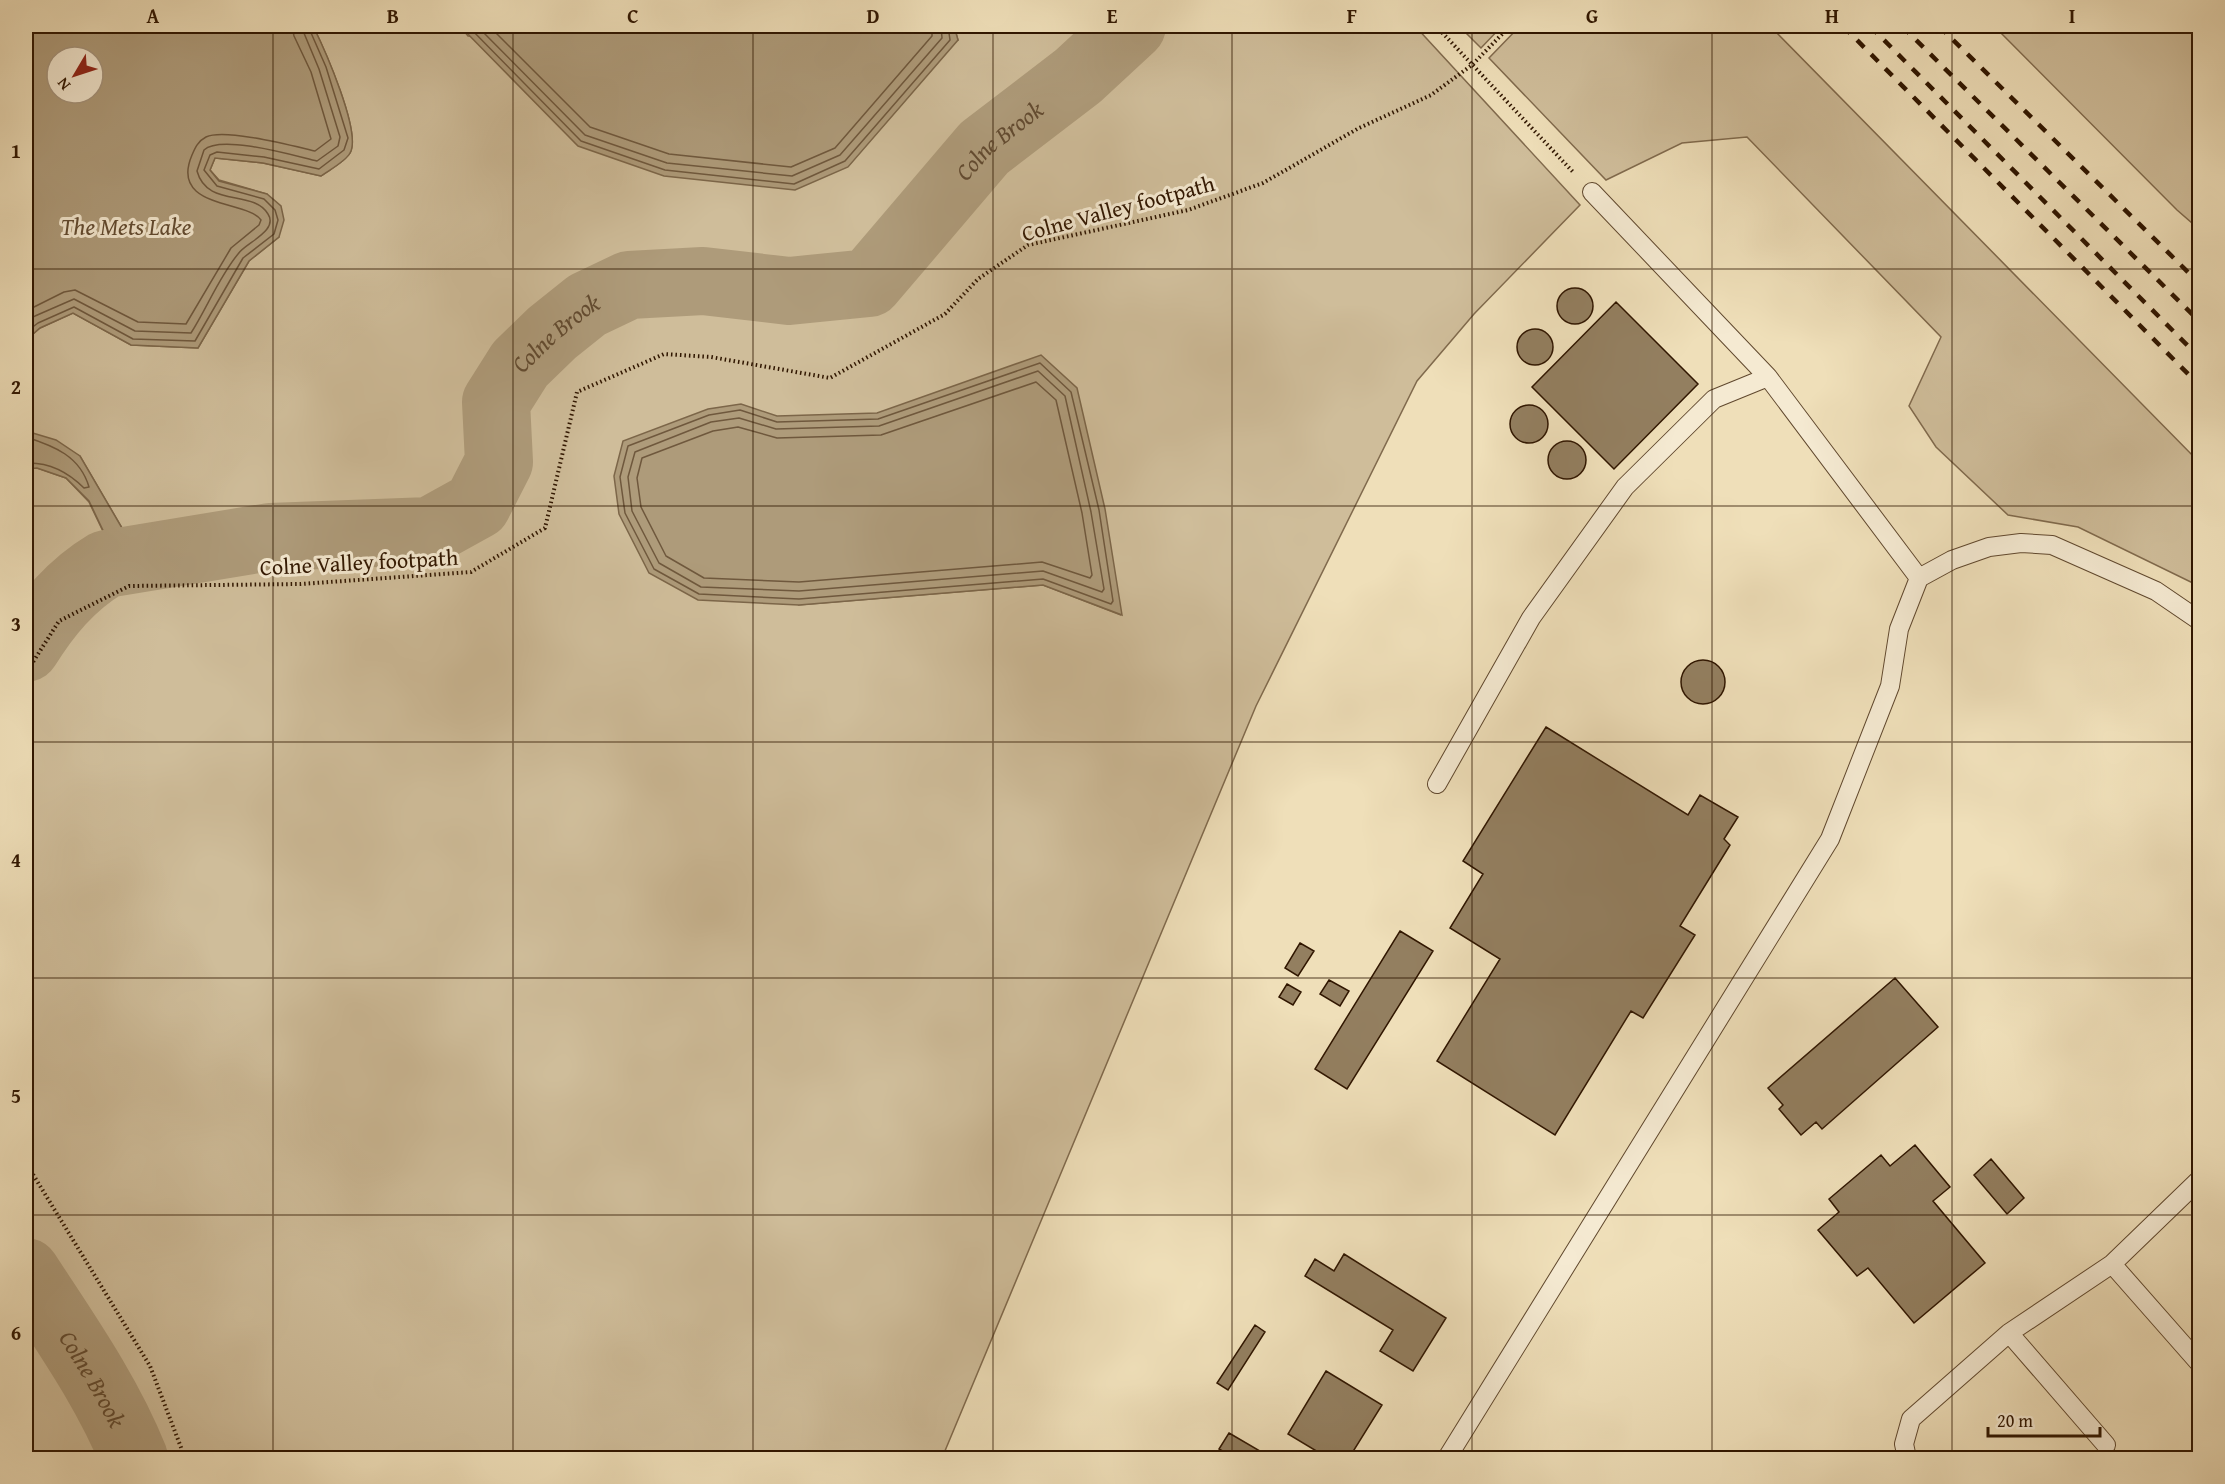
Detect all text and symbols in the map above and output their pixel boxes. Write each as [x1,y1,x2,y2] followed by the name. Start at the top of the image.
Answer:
[147,1,160,30] text: A
[387,1,399,30] text: B
[627,1,639,30] text: C
[866,1,880,30] text: D
[1107,1,1118,30] text: E
[1347,1,1357,30] text: F
[1586,1,1598,30] text: G
[1825,1,1839,30] text: H
[2069,1,2075,30] text: I
[45,45,105,105] north arrow
[50,72,76,96] text: N
[946,92,1050,188] water label: Colne Brook
[11,136,21,165] text: 1
[1018,167,1219,249] street label: Colne Valley footpath
[61,209,192,244] water label: The Mets Lake
[502,284,605,378] water label: Colne Brook
[11,372,21,401] text: 2
[259,541,460,583] street label: Colne Valley footpath
[11,609,21,638] text: 3
[11,845,21,874] text: 4
[11,1081,21,1110] text: 5
[11,1318,21,1347] text: 6
[51,1323,135,1433] water label: Colne Brook
[1988,1400,2100,1438] scale bar
[1997,1407,2033,1434] text: 20 m

